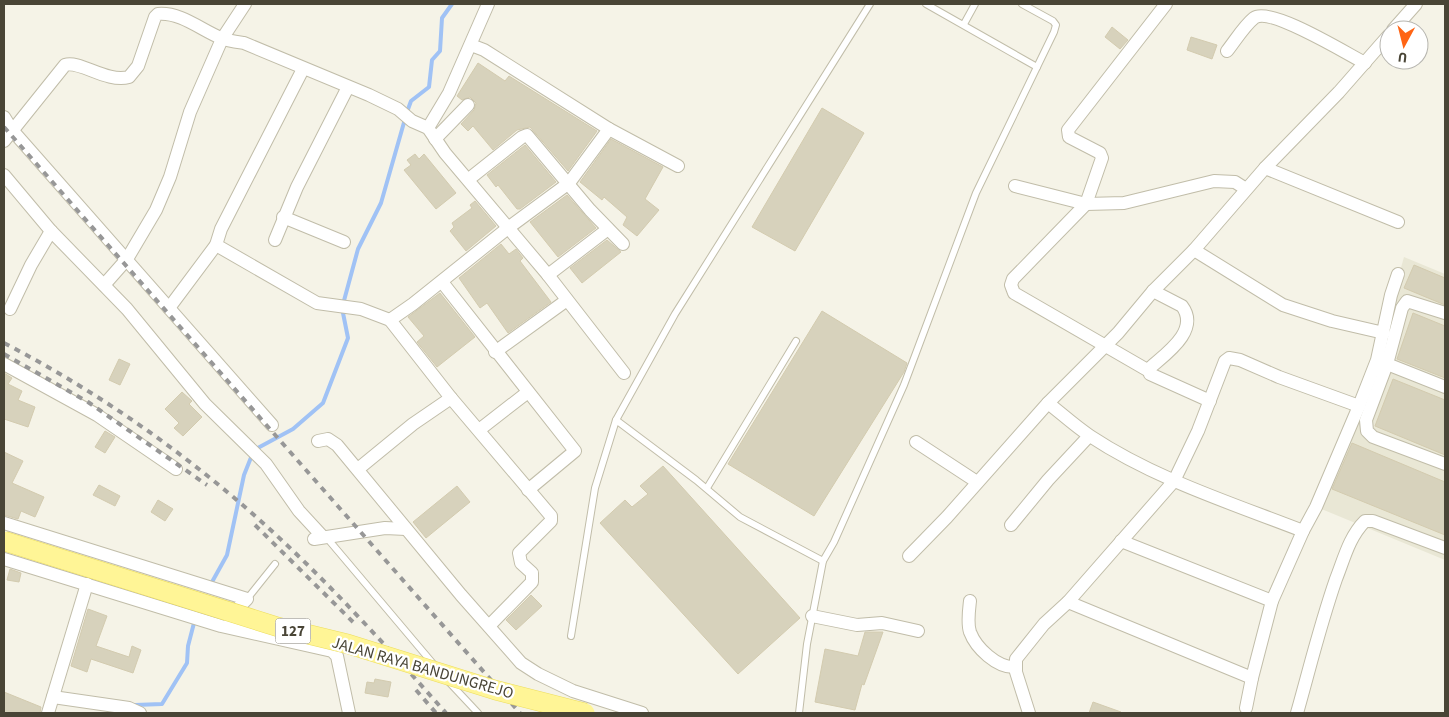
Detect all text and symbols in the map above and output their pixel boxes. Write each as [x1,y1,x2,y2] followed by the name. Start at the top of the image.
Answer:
[1379,20,1429,70] north arrow
[1397,46,1408,67] text: U
[276,618,310,644] road number: 127
[329,631,516,704] street label: JALAN RAYA BANDUNGREJO

